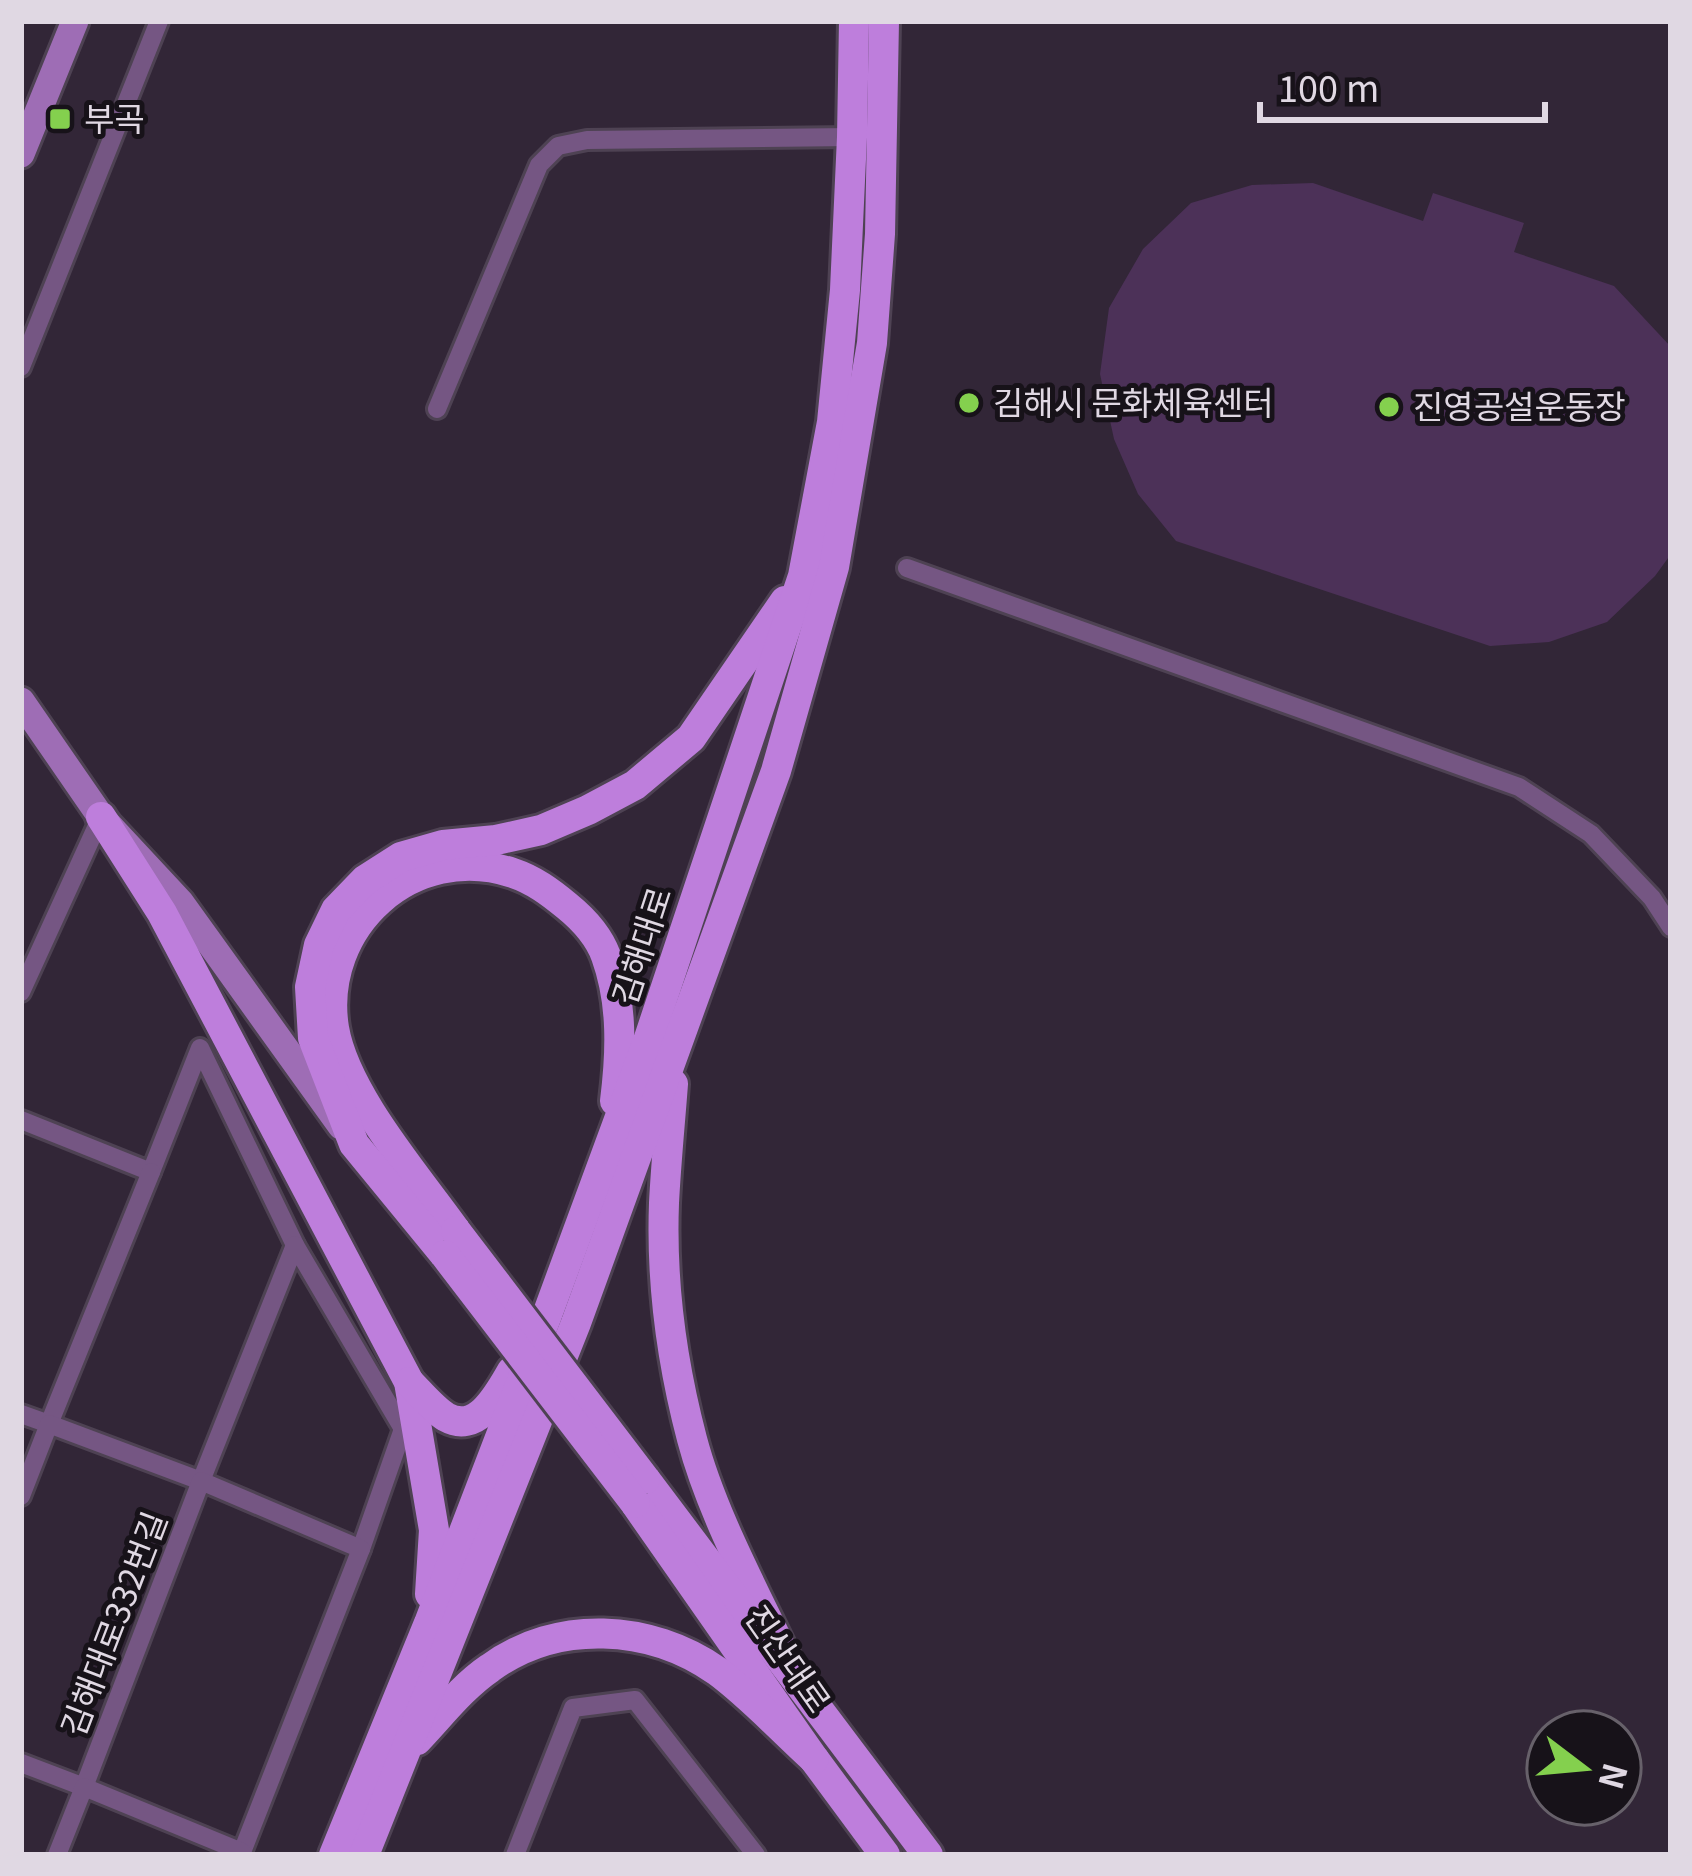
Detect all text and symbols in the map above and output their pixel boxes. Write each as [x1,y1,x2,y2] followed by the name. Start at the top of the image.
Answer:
[1260,48,1545,122] scale bar
[1278,60,1379,112] text: 100 m
[84,93,145,141] place label: 부곡
[47,106,73,132] marker: 부곡
[993,377,1274,425] place label: 김해시 문화체육센터
[1413,381,1626,429] place label: 진영공설운동장
[956,390,982,416] marker: 김해시 문화체육센터
[1376,394,1402,420] marker: 진영공설운동장
[599,880,682,1011] street label: 김해대로
[47,1504,177,1743] street label: 김해대로332번길
[735,1594,844,1721] street label: 진산대로
[1524,1708,1644,1828] north arrow
[1588,1758,1641,1795] text: N

